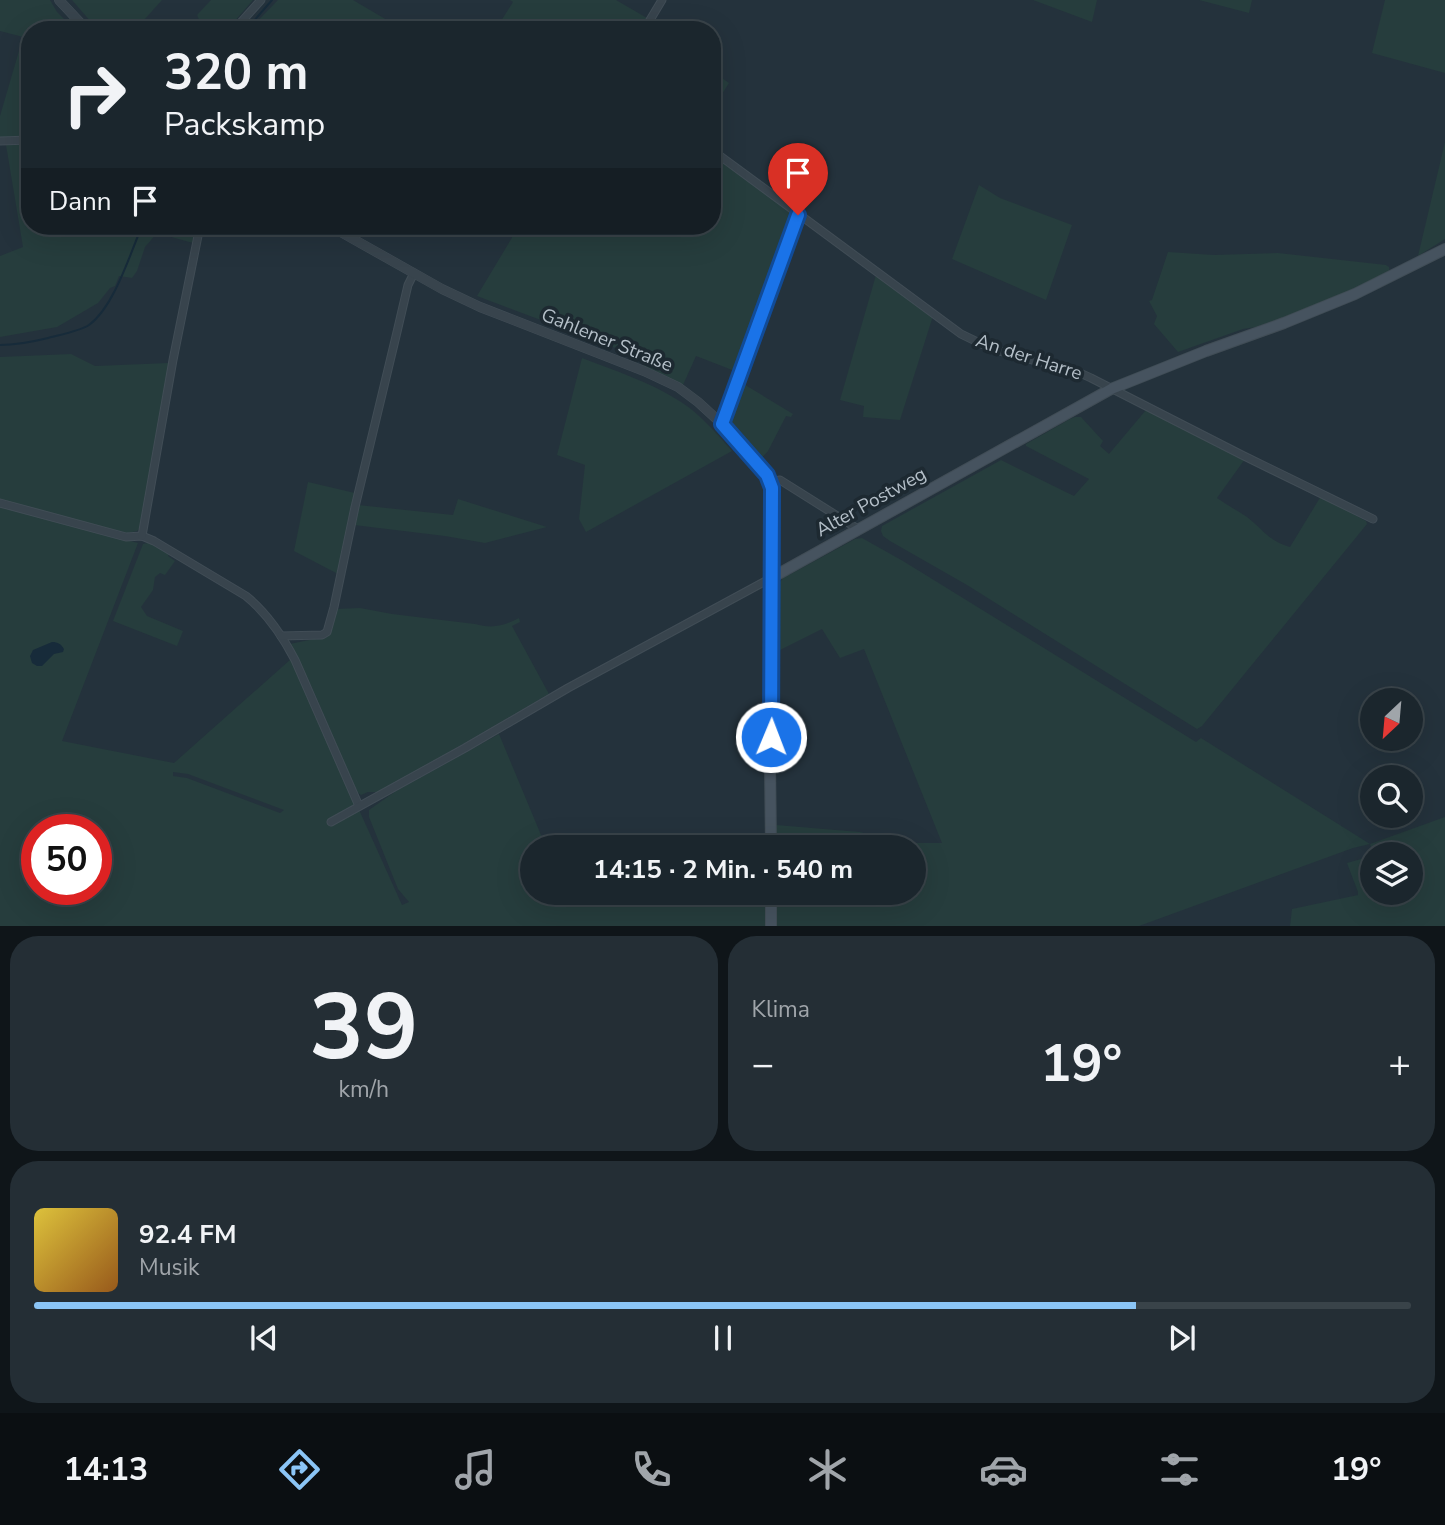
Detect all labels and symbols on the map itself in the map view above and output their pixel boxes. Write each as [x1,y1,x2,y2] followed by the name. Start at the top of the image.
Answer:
[768,143,828,215] pin
[537,302,677,378] street label: Gahlener Straße
[972,328,1086,386] street label: An der Harre
[811,461,931,543] street label: Alter Postweg
[1360,688,1423,751] north arrow
[734,700,808,774] position arrow
[21,814,112,905] speed limit sign: 50

